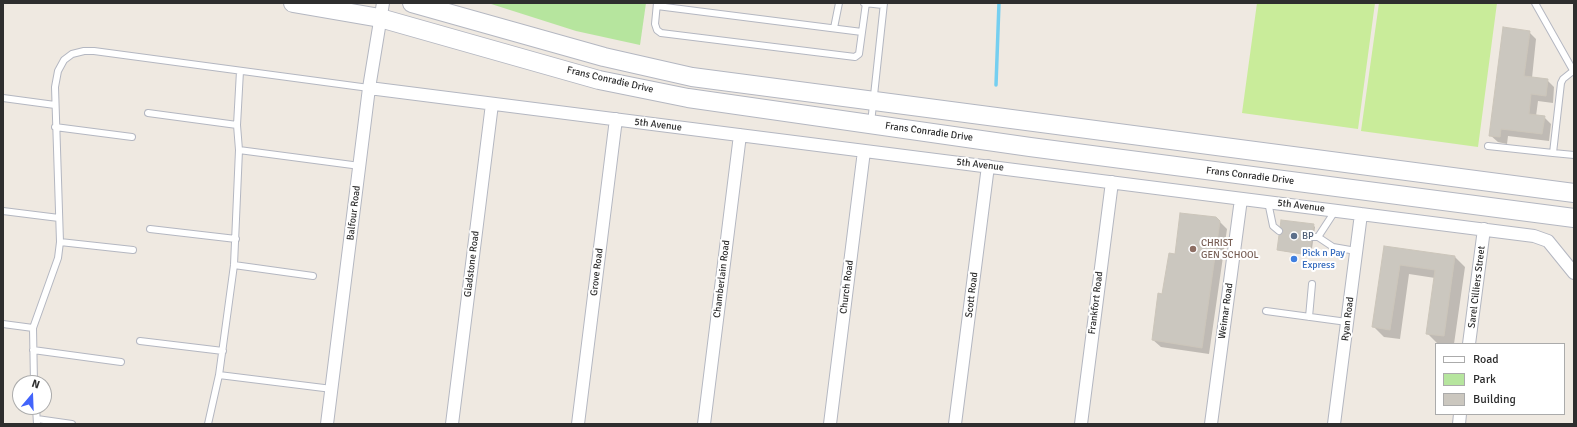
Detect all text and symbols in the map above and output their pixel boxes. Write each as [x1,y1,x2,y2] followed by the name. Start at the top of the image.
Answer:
[566,64,654,96] street label: Frans Conradie Drive
[634,116,682,134] street label: 5th Avenue
[884,120,974,144] street label: Frans Conradie Drive
[956,156,1004,174] street label: 5th Avenue
[1205,165,1295,187] street label: Frans Conradie Drive
[345,185,363,241] street label: Balfour Road
[1277,197,1325,215] street label: 5th Avenue
[462,230,482,298] street label: Gladstone Road
[1302,230,1314,242] place label: BP
[1289,231,1299,241] marker: BP
[1201,237,1259,260] place label: CHRIST GEN SCHOOL
[711,239,733,319] street label: Chamberlain Road
[1188,244,1198,254] marker: CHRIST GEN SCHOOL
[1466,245,1488,329] street label: Sarel Cilliers Street
[588,247,606,297] street label: Grove Road
[1302,247,1345,270] place label: Pick n Pay Express
[1289,254,1299,264] marker: Pick n Pay Express
[838,259,856,315] street label: Church Road
[963,271,981,319] street label: Scott Road
[1086,271,1106,335] street label: Frankfort Road
[1216,282,1236,340] street label: Weimar Road
[1339,296,1357,342] street label: Ryan Road
[1435,343,1565,415] legend
[1473,352,1499,367] text: Road
[1473,372,1496,387] text: Park
[12,375,52,415] north arrow
[30,377,41,392] text: N
[1473,392,1516,407] text: Building

